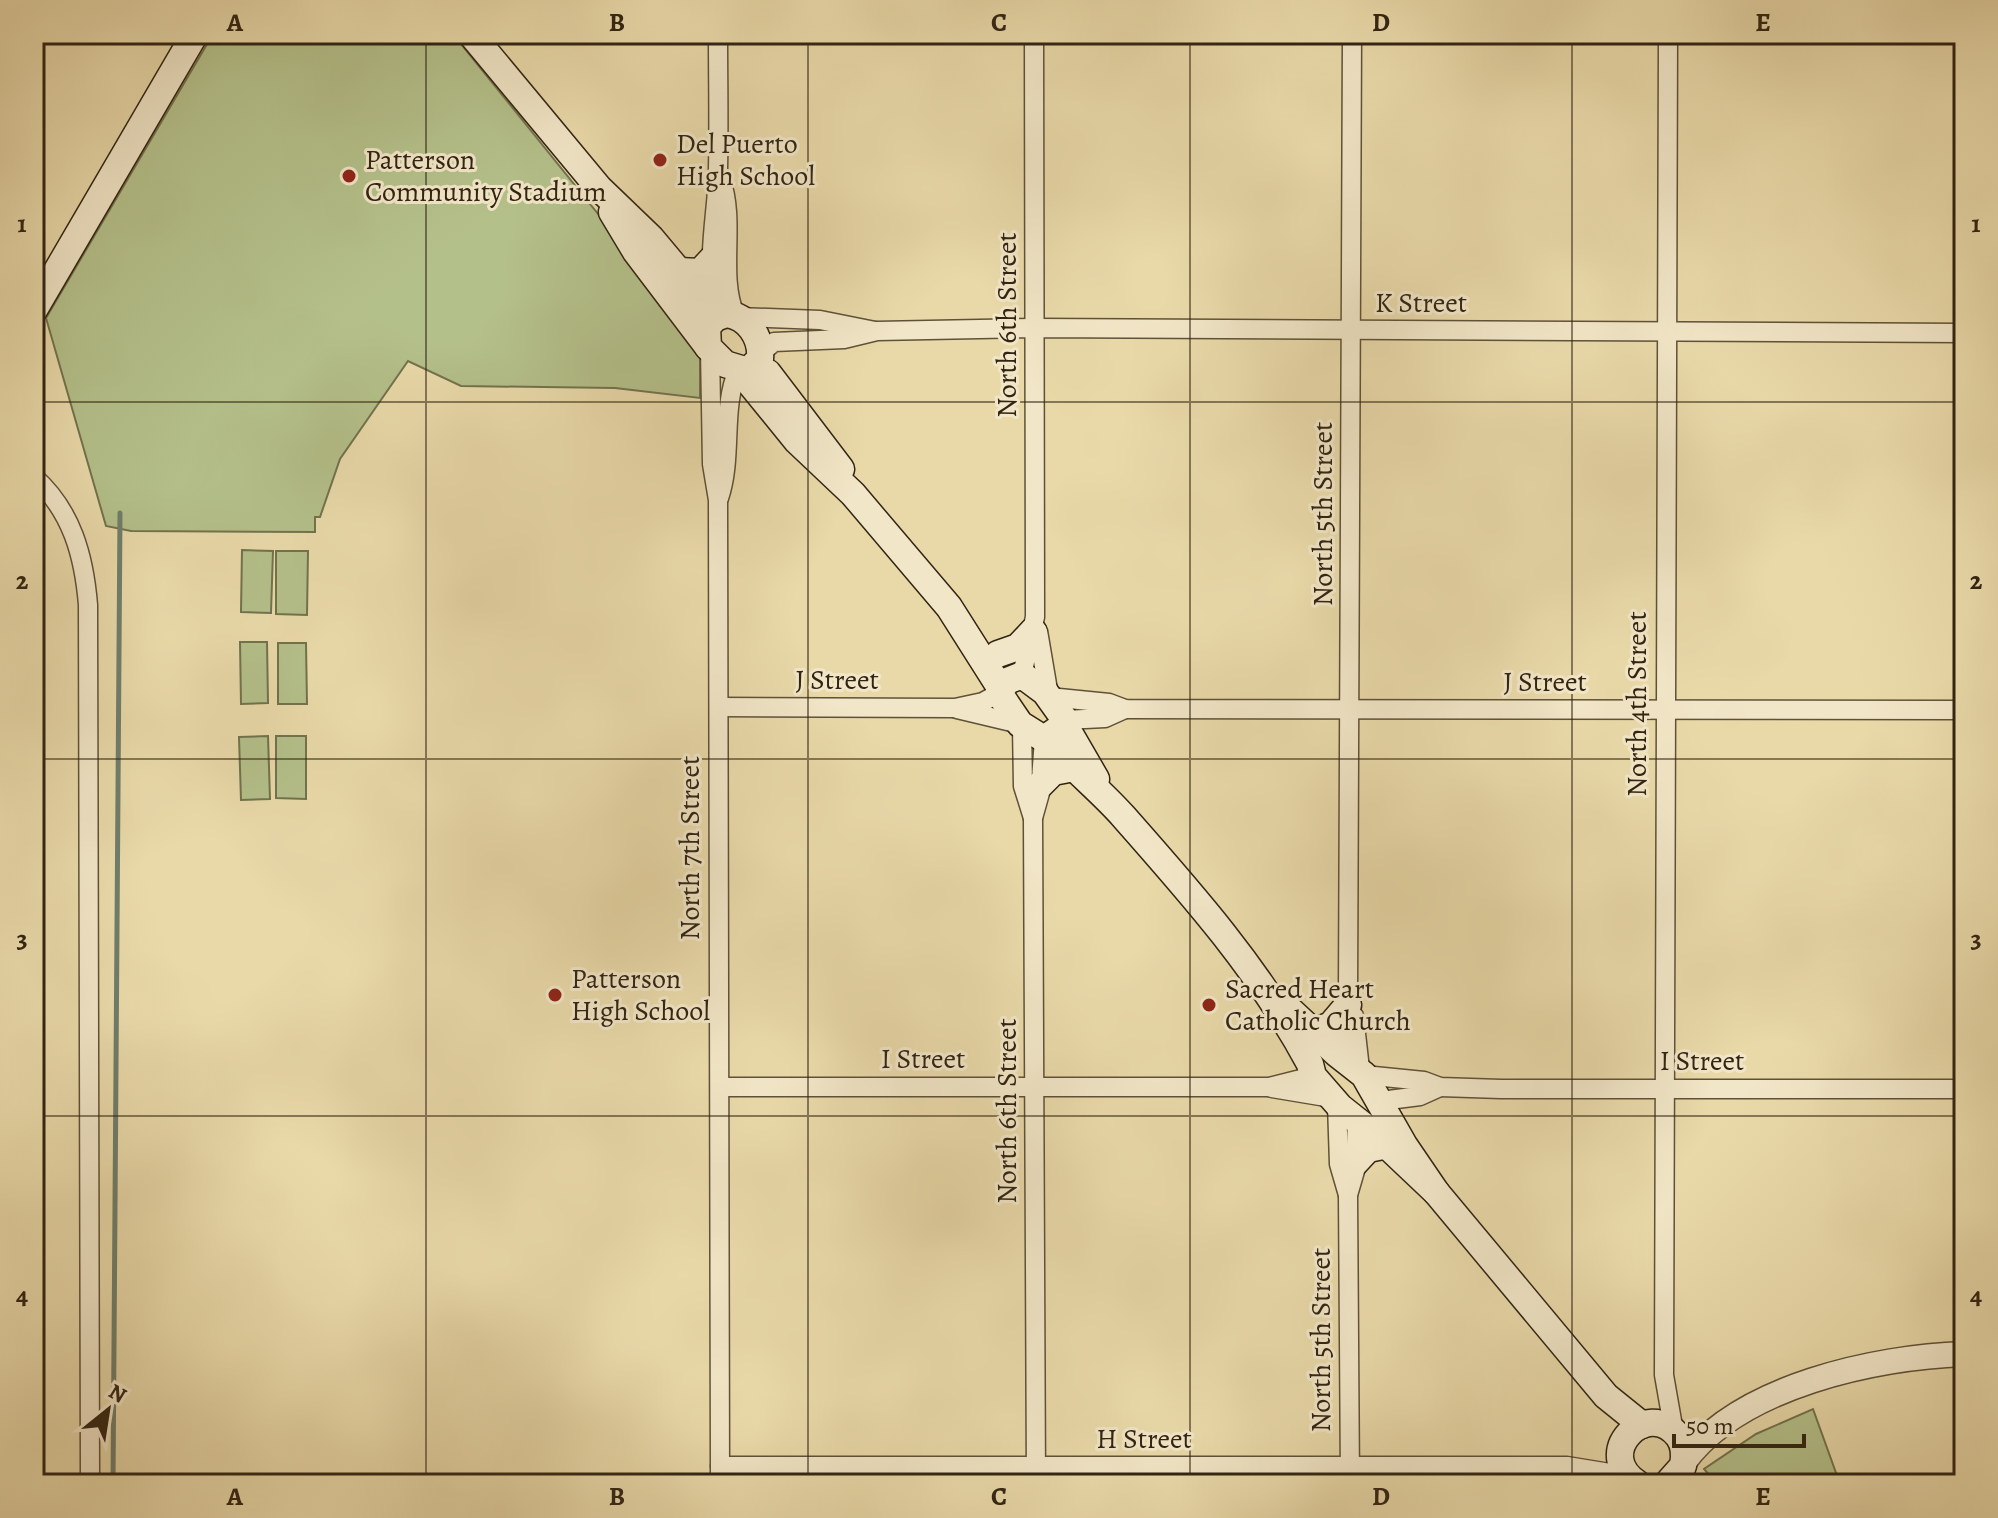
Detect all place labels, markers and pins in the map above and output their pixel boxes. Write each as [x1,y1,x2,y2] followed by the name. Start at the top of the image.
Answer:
[676,125,815,195] place label: Del Puerto High School
[365,141,607,211] place label: Patterson Community Stadium
[651,151,669,169] marker: Del Puerto High School
[340,167,358,185] marker: Patterson Community Stadium
[571,960,710,1030] place label: Patterson High School
[1225,970,1411,1040] place label: Sacred Heart Catholic Church
[546,986,564,1004] marker: Patterson High School
[1200,996,1218,1014] marker: Sacred Heart Catholic Church

